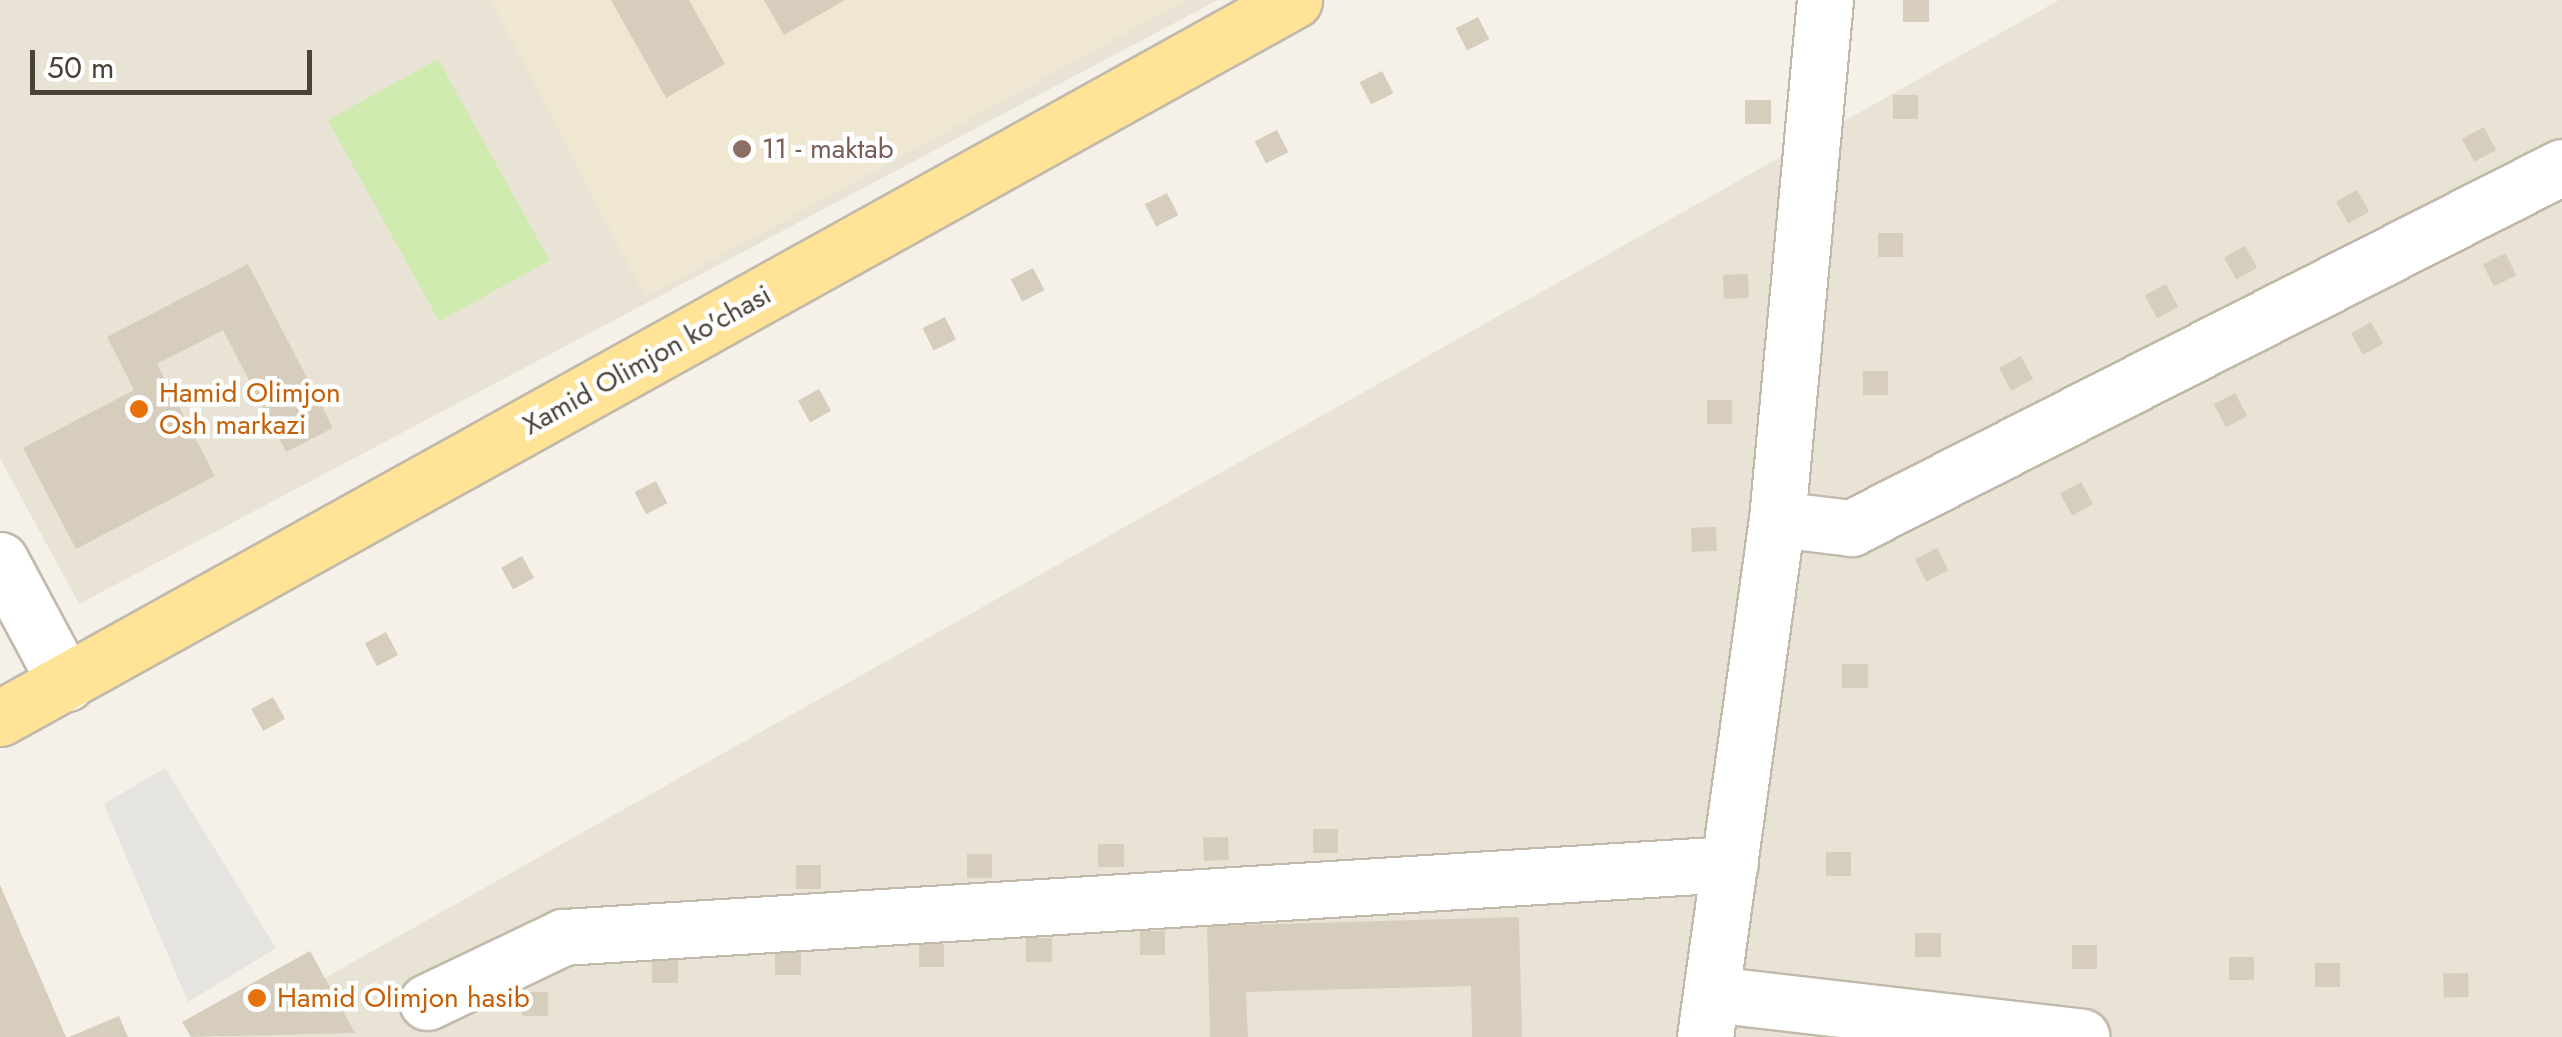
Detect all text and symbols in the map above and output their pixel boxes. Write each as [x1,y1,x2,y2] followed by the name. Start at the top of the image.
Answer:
[35,30,318,92] scale bar
[47,46,114,89] text: 50 m
[762,132,894,166] place label: 11 - maktab
[731,138,753,160] marker: 11 - maktab
[517,278,777,442] street label: Xamid Olimjon ko'chasi
[159,376,341,442] place label: Hamid Olimjon Osh markazi
[128,398,150,420] marker: Hamid Olimjon Osh markazi
[277,981,530,1015] place label: Hamid Olimjon hasib
[246,987,268,1009] marker: Hamid Olimjon hasib

